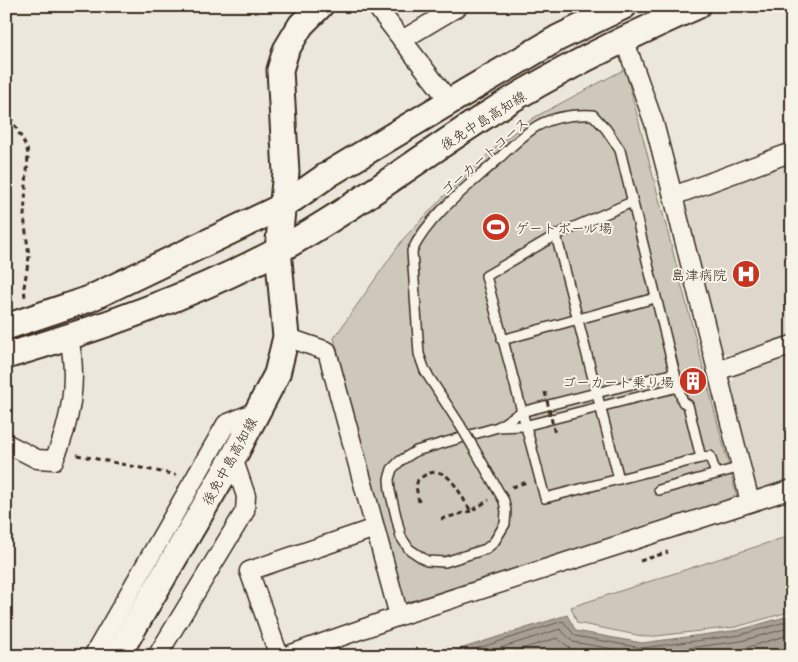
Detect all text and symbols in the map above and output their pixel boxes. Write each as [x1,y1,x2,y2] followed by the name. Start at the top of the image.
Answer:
[436,85,530,155] street label: 後免中島高知線
[435,112,533,200] street label: ゴーカートコース
[481,212,511,242] sports icon: ゲートボール場
[515,217,612,238] place label: ゲートボール場
[731,259,761,289] hospital icon: 島津病院
[671,264,727,285] place label: 島津病院
[678,366,708,396] building icon: ゴーカート乗り場
[562,371,674,392] place label: ゴーカート乗り場
[196,413,262,509] street label: 後免中島高知線

